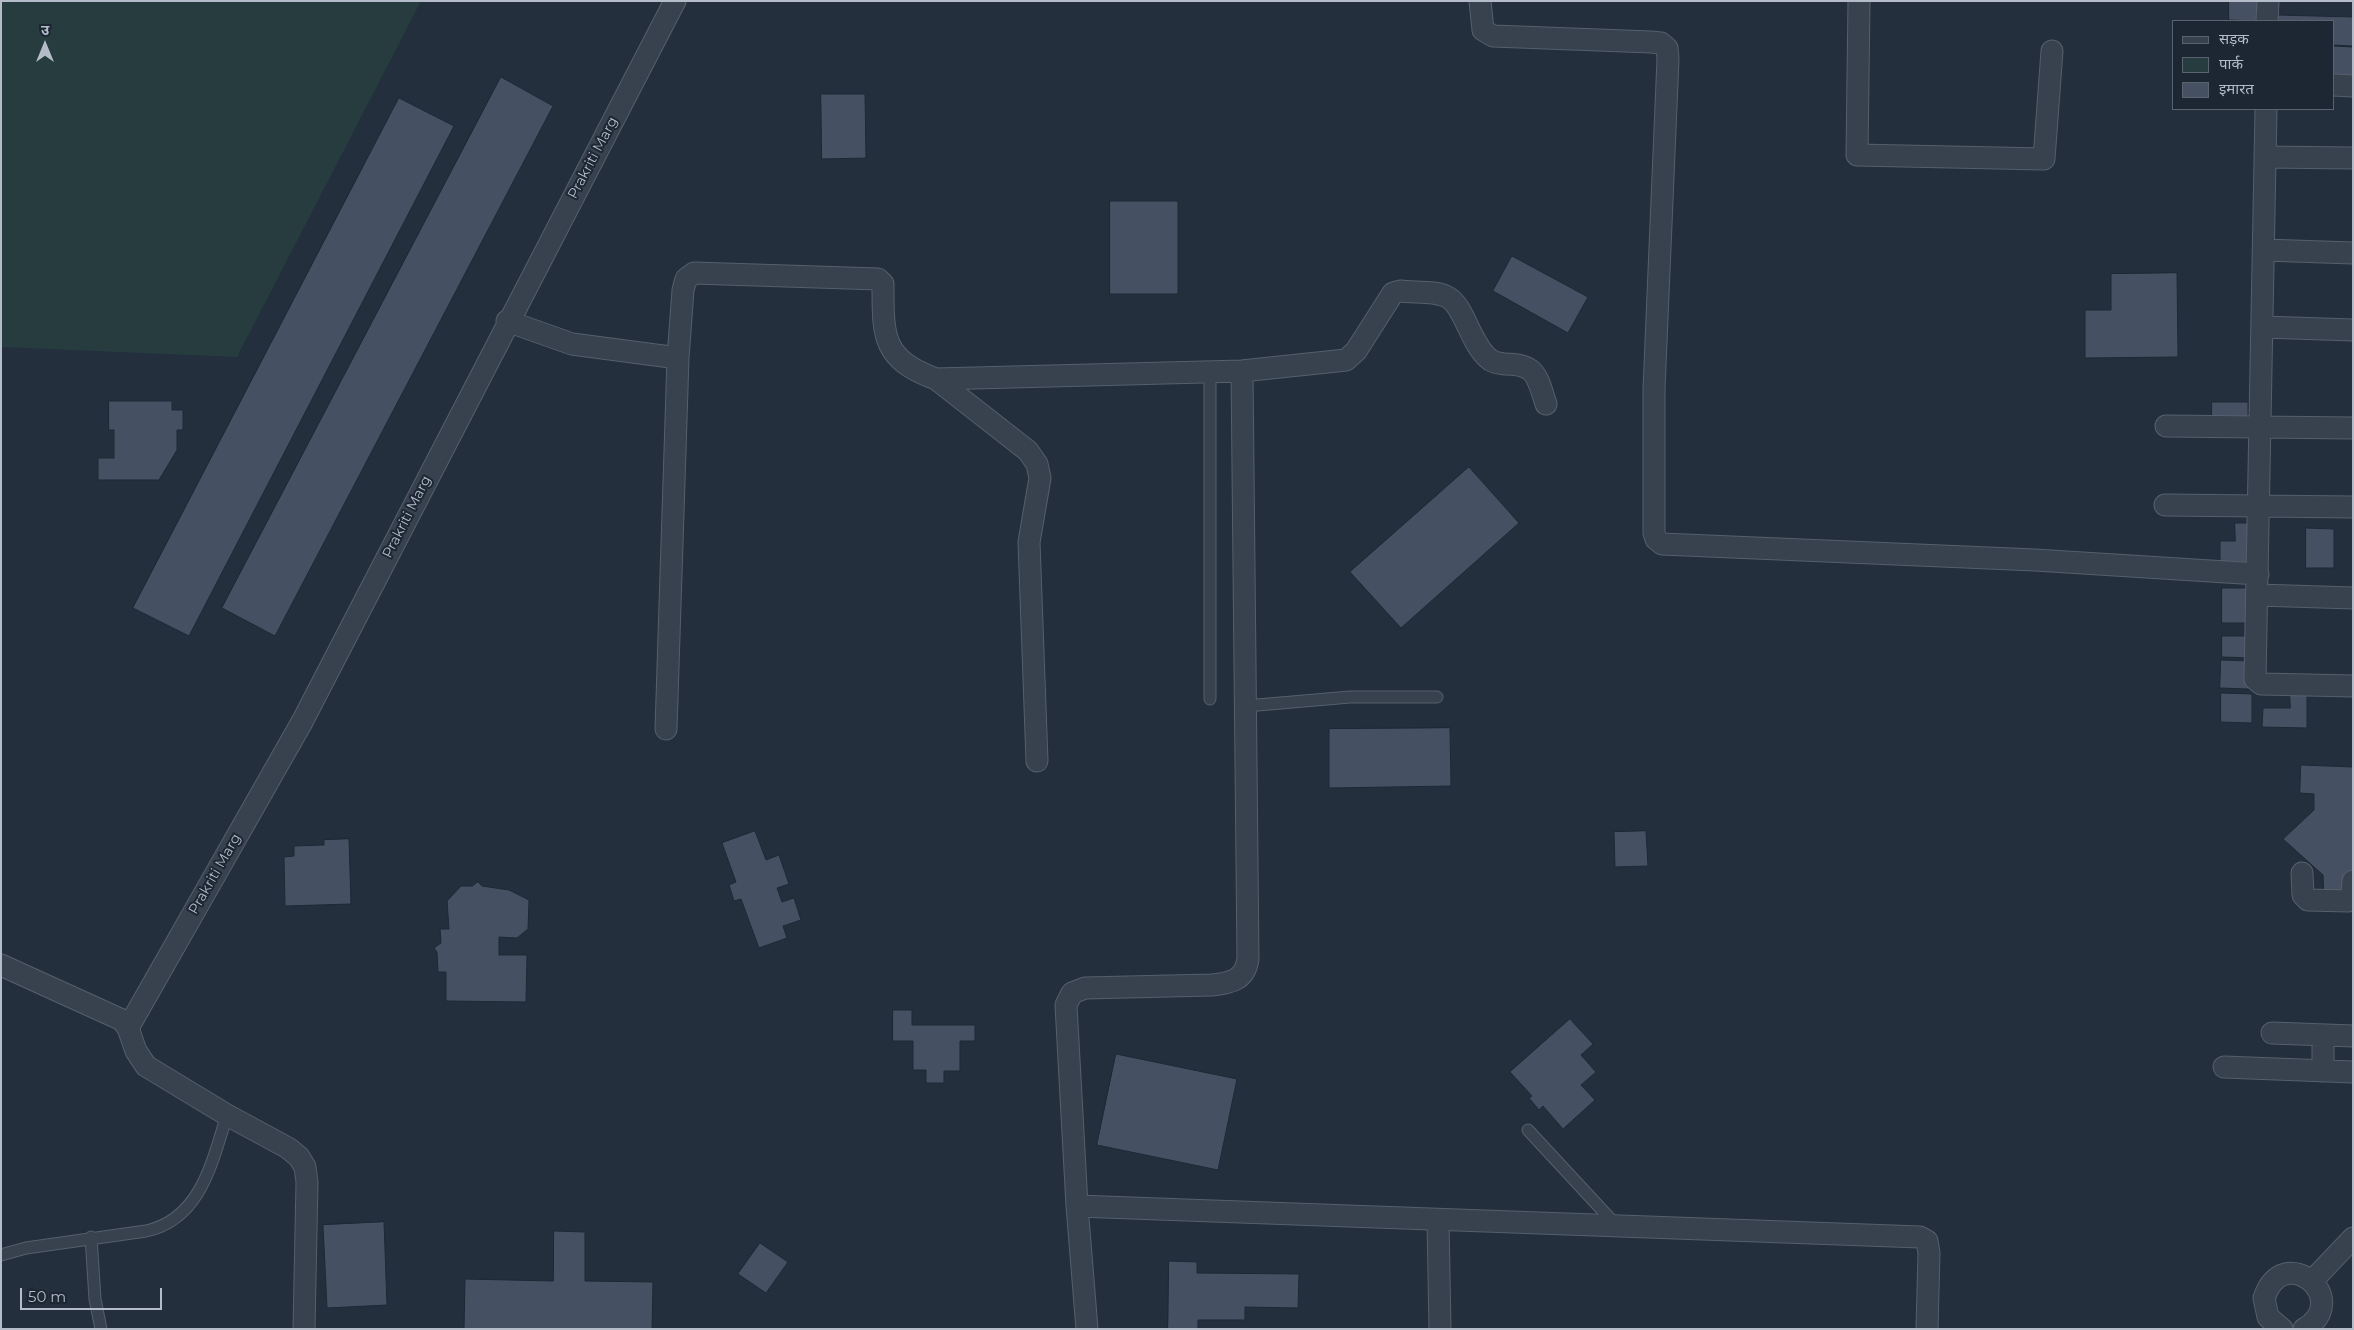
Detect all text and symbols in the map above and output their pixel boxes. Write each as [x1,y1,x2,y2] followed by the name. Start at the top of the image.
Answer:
[20,20,70,70] north arrow
[2172,20,2334,110] legend
[41,21,49,39] text: उ
[2219,29,2249,48] text: सड़क
[2219,54,2243,73] text: पार्क
[2219,79,2254,98] text: इमारत
[564,114,622,202] street label: Prakriti Marg
[379,473,435,561] street label: Prakriti Marg
[185,831,245,917] street label: Prakriti Marg
[22,1278,165,1310] scale bar
[28,1287,66,1306] text: 50 m

